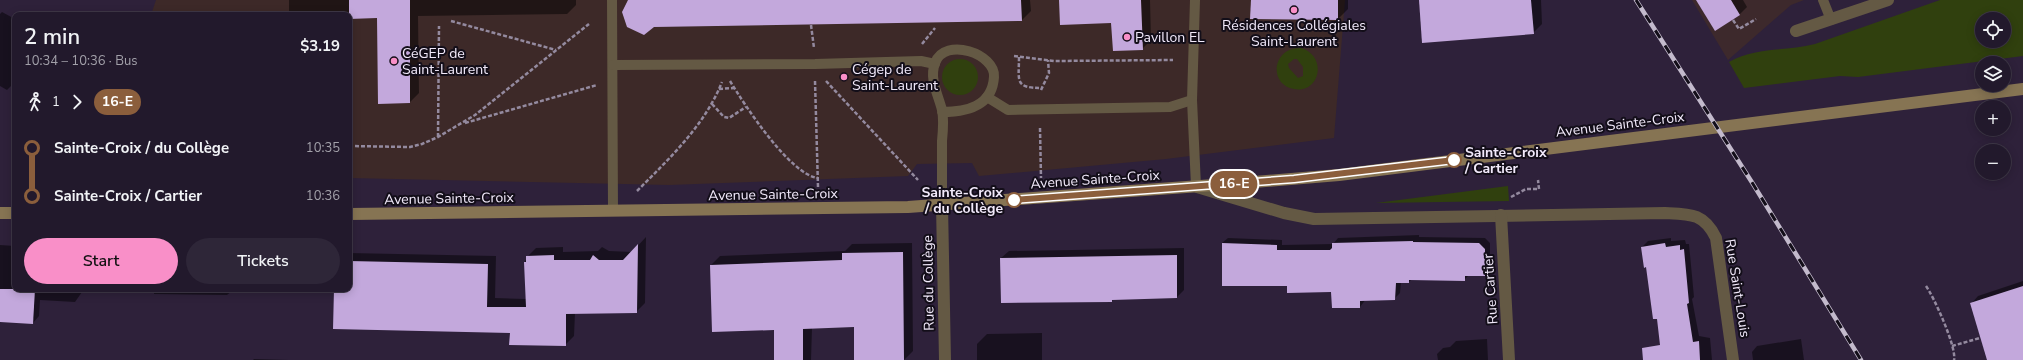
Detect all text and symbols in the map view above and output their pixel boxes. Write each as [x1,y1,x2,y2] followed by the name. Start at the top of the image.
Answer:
[1289,5,1299,15] marker: Résidences Collégiales Saint-Laurent
[1975,12,2011,180] map controls
[1975,12,2011,48] button: locate
[1222,16,1366,51] place label: Résidences Collégiales Saint-Laurent
[24,22,80,52] text: 2 min
[1135,28,1205,47] place label: Pavillon EL
[1122,32,1132,42] marker: Pavillon EL
[300,36,340,56] text: $3.19
[402,44,488,79] place label: CéGEP de Saint-Laurent
[24,52,138,70] text: 10:34 – 10:36 · Bus
[389,56,399,66] marker: CéGEP de Saint-Laurent
[1975,56,2011,92] button: layers
[852,60,938,95] place label: Cégep de Saint-Laurent
[839,72,849,82] marker: Cégep de Saint-Laurent
[24,91,46,113] icon: walk
[66,91,88,113] icon: forward
[102,92,133,111] text: 16-E
[52,93,60,111] text: 1
[1975,100,2011,136] button: +
[1555,107,1686,142] street label: Avenue Sainte-Croix
[54,138,229,158] text: Sainte-Croix / du Collège
[306,139,340,157] text: 10:35
[1464,143,1547,178] place label: Sainte-Croix / Cartier
[1975,144,2011,180] button: −
[1446,152,1462,168] marker: Sainte-Croix / Cartier
[1030,165,1161,193] street label: Avenue Sainte-Croix
[1206,171,1262,197] line badge: 16-E
[1218,174,1250,193] text: 16-E
[921,183,1003,218] place label: Sainte-Croix / du Collège
[708,184,839,205] street label: Avenue Sainte-Croix
[54,186,202,206] text: Sainte-Croix / Cartier
[306,187,340,205] text: 10:36
[384,188,515,209] street label: Avenue Sainte-Croix
[1006,192,1022,208] marker: Sainte-Croix / du Collège
[918,235,939,331] street label: Rue du Collège
[24,238,178,284] button: Start
[186,238,340,284] button: Tickets
[1720,238,1755,339] street label: Rue Saint-Louis
[1479,253,1502,325] street label: Rue Cartier

